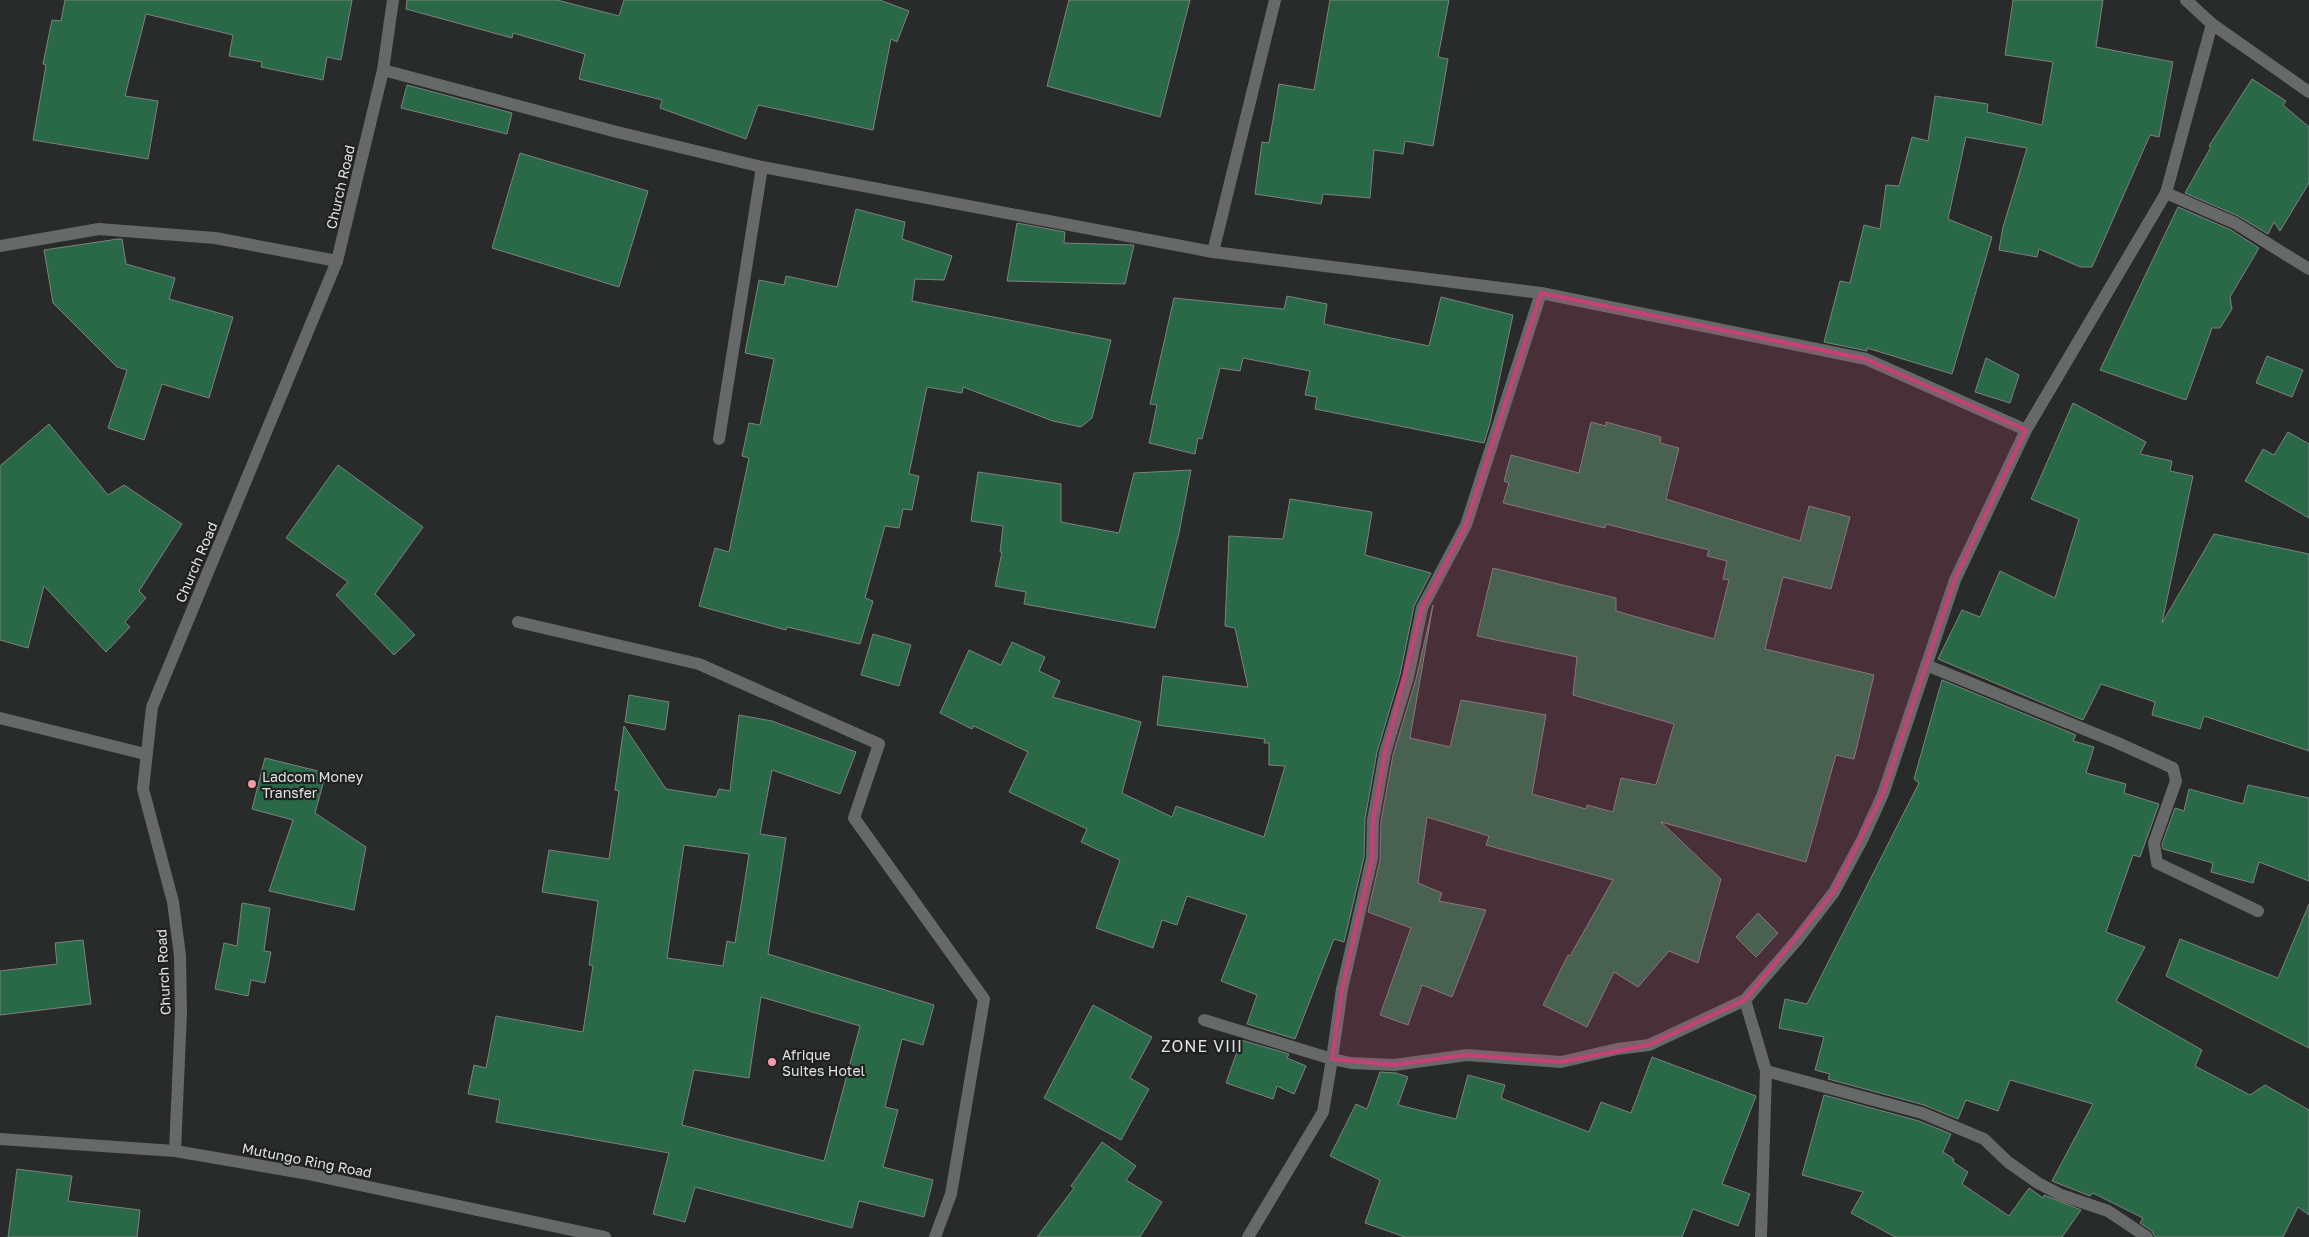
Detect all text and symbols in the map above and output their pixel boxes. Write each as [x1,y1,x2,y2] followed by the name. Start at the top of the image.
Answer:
[322,143,358,231] street label: Church Road
[171,519,221,605] street label: Church Road
[262,768,363,801] place label: Ladcom Money Transfer
[246,778,258,790] marker: Ladcom Money Transfer
[152,929,174,1015] street label: Church Road
[1161,1036,1243,1056] district label: ZONE VIII
[782,1046,865,1079] place label: Afrique Suites Hotel
[766,1056,778,1068] marker: Afrique Suites Hotel
[241,1139,373,1181] street label: Mutungo Ring Road

